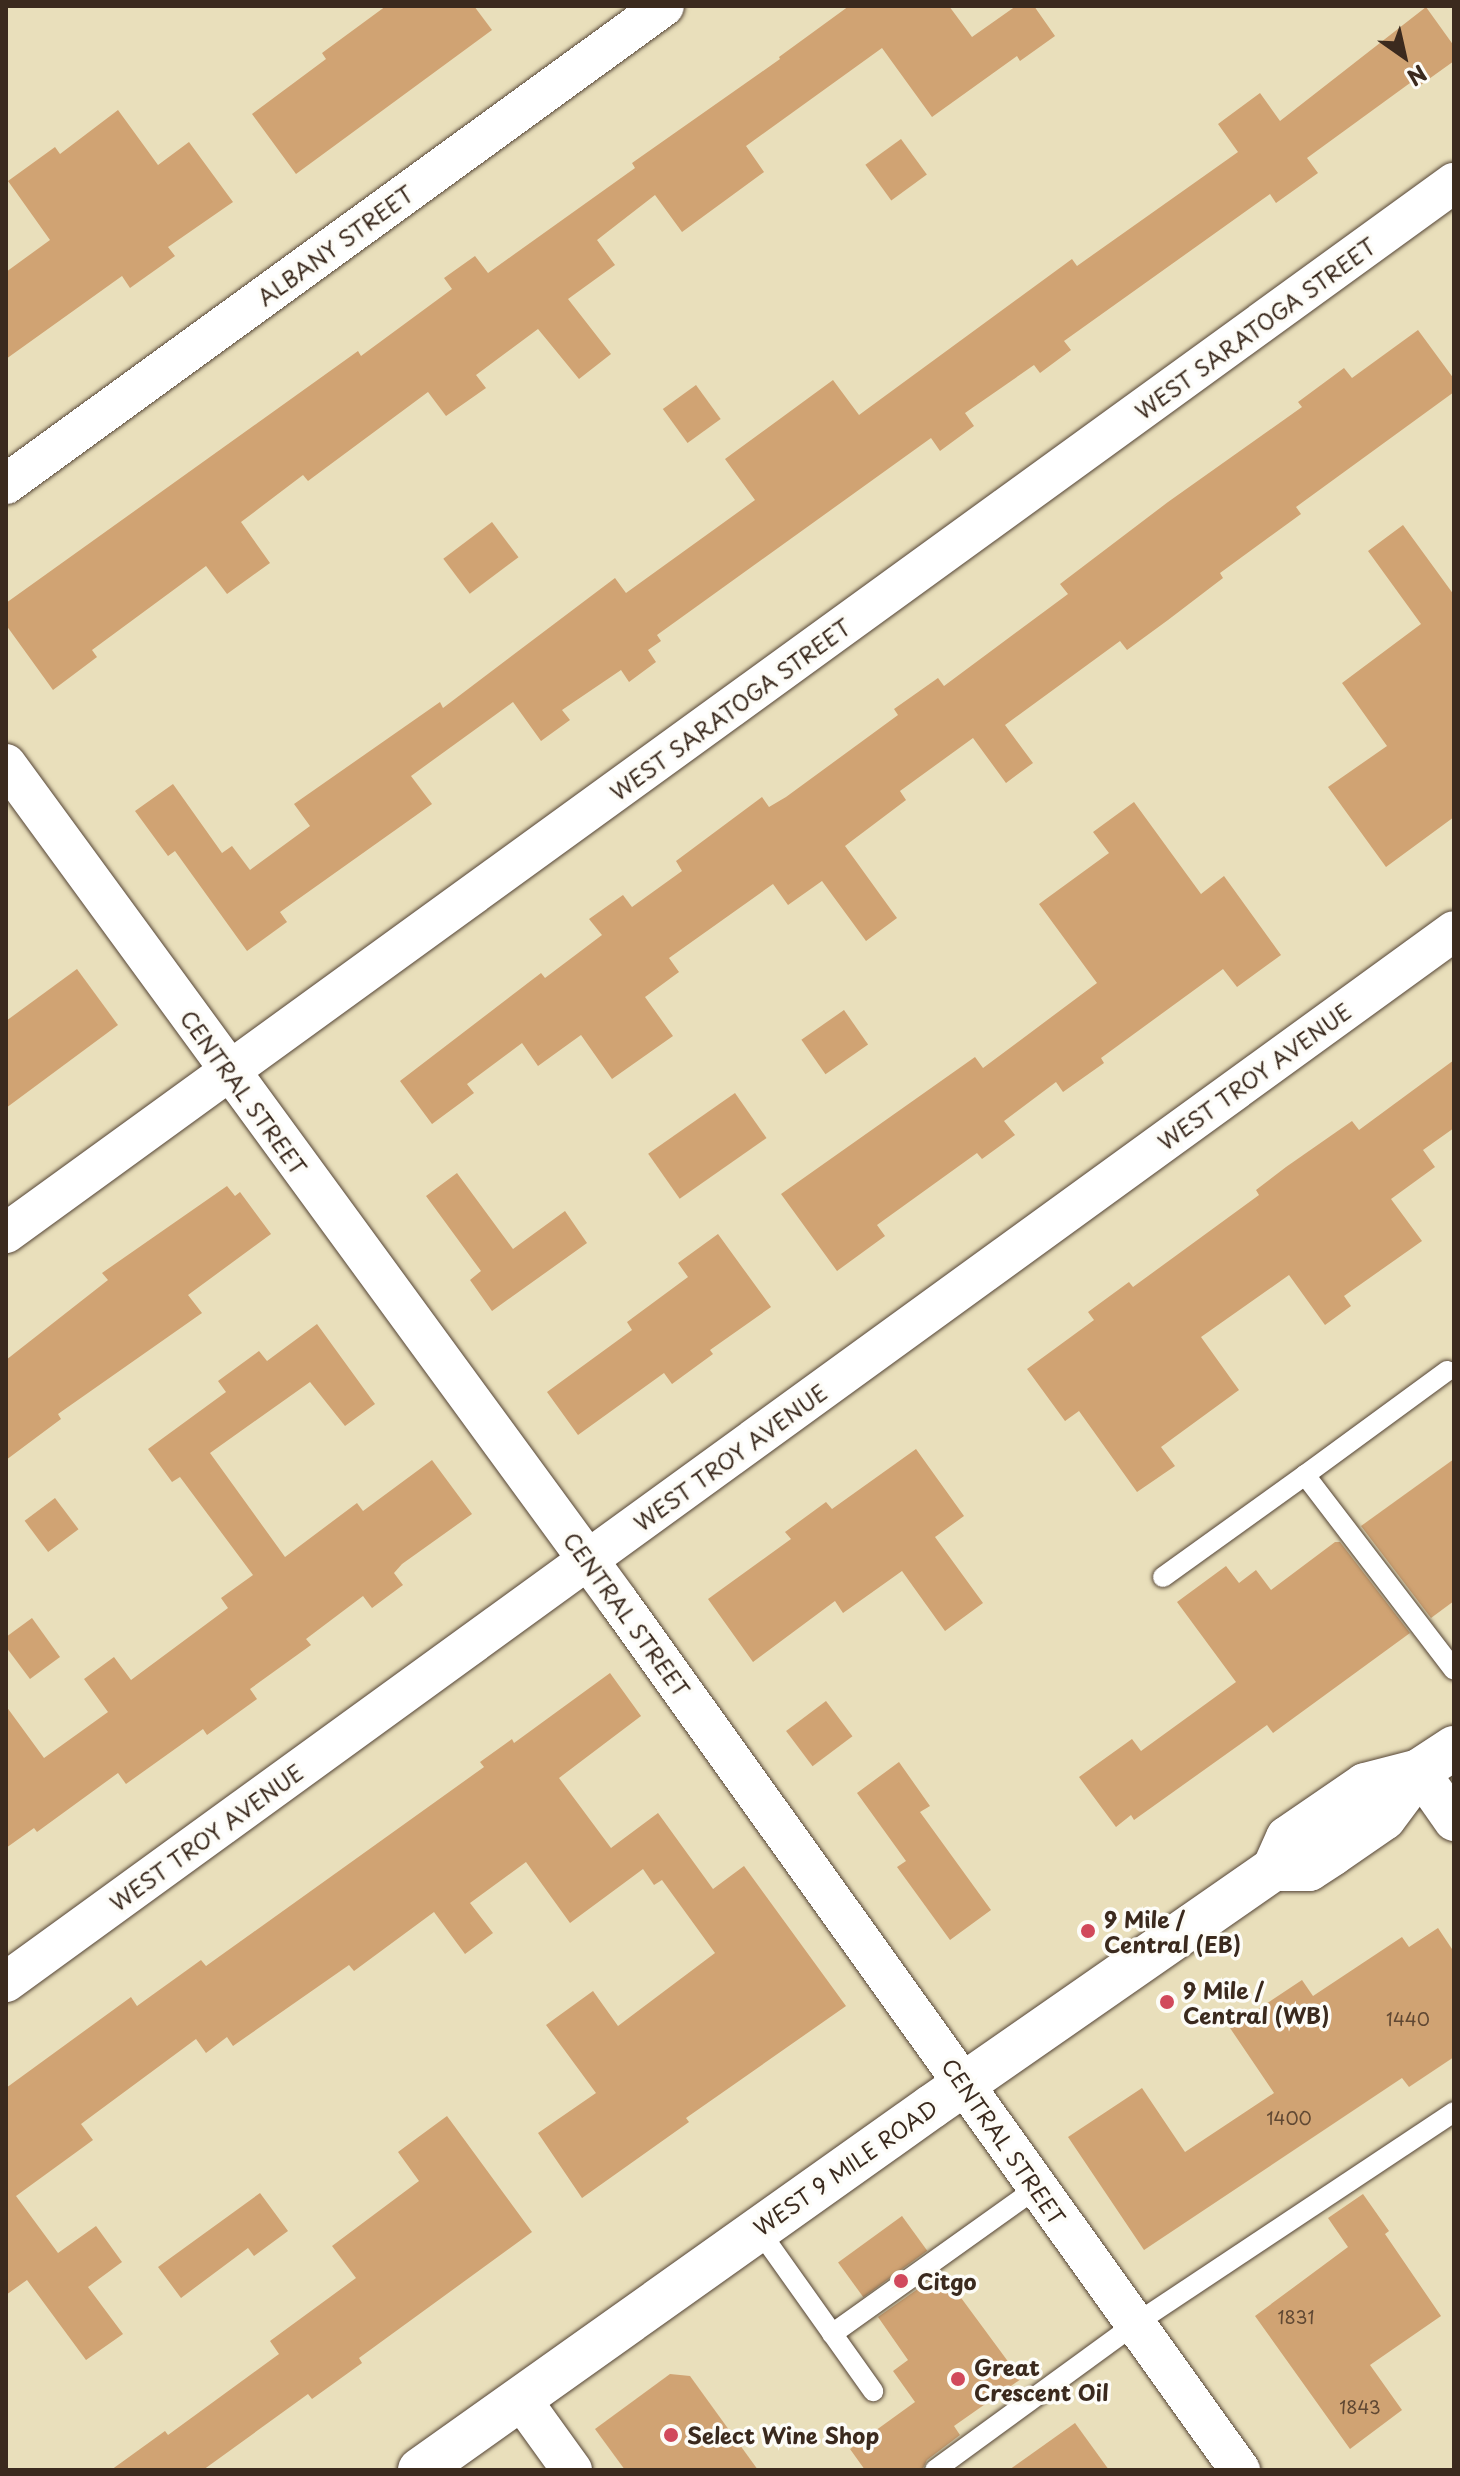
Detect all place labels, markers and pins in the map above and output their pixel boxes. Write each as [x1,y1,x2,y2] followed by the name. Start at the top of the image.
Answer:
[1104,1905,1242,1956] place label: 9 Mile / Central (EB)
[1079,1922,1097,1940] marker: 9 Mile / Central (EB)
[1183,1976,1330,2028] place label: 9 Mile / Central (WB)
[1158,1993,1176,2011] marker: 9 Mile / Central (WB)
[917,2268,977,2294] place label: Citgo
[892,2272,910,2290] marker: Citgo
[974,2353,1109,2404] place label: Great Crescent Oil
[949,2370,967,2388] marker: Great Crescent Oil
[687,2422,879,2448] place label: Select Wine Shop
[662,2426,680,2444] marker: Select Wine Shop

